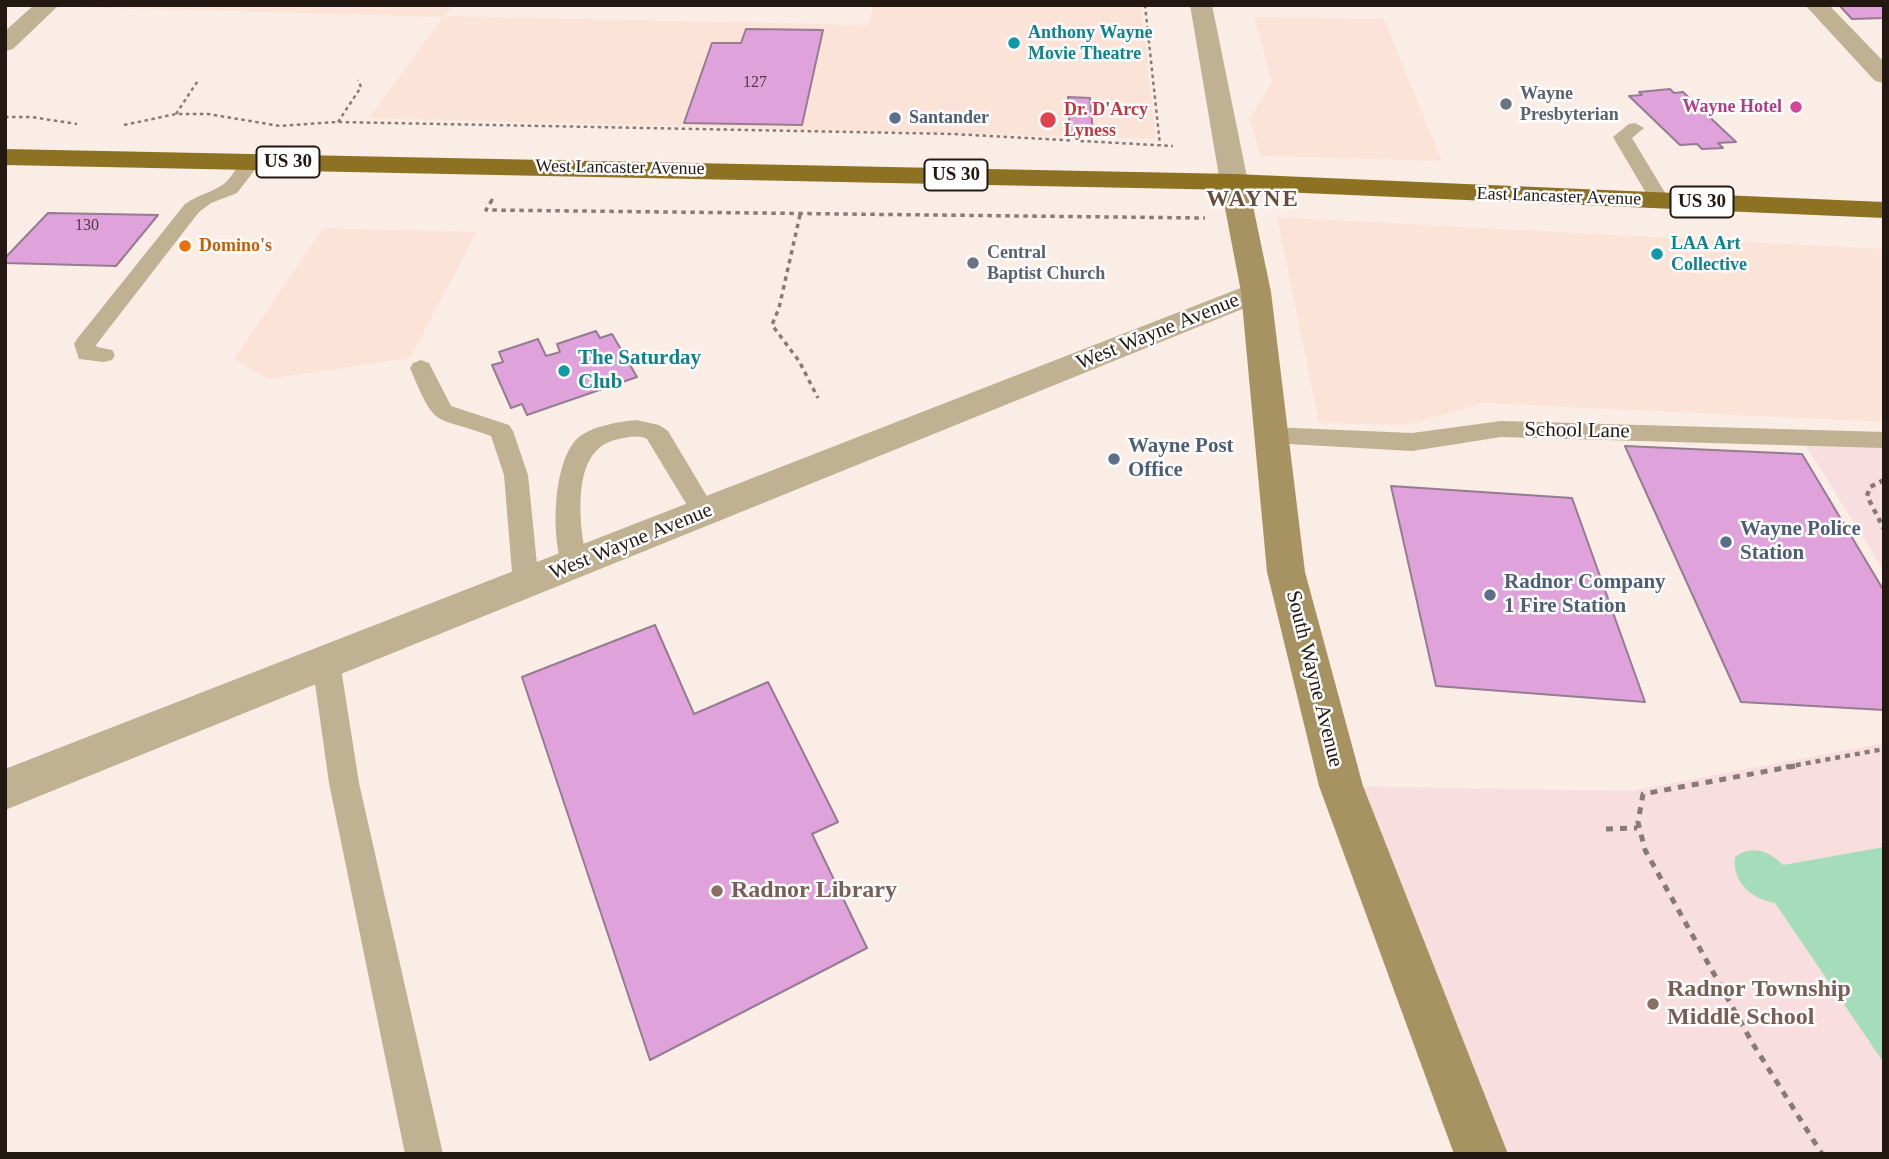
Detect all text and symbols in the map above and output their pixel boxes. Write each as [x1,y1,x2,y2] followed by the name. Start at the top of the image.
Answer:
[1028,22,1153,64] place label: Anthony Wayne Movie Theatre
[1006,35,1022,51] marker: Anthony Wayne Movie Theatre
[743,73,767,93] house number: 127
[1520,83,1619,126] place label: Wayne Presbyterian
[1498,96,1514,112] marker: Wayne Presbyterian
[1683,96,1782,118] place label: Wayne Hotel
[1064,99,1148,142] place label: Dr. D'Arcy Lyness
[1788,99,1804,115] marker: Wayne Hotel
[909,107,989,129] place label: Santander
[887,110,903,126] marker: Santander
[1038,110,1058,130] marker: Dr. D'Arcy Lyness
[256,146,320,178] road number: US 30
[535,156,705,180] street label: West Lancaster Avenue
[925,160,988,190] road number: US 30
[1476,183,1642,211] street label: East Lancaster Avenue
[1207,186,1299,214] district label: WAYNE
[1670,186,1734,218] road number: US 30
[75,216,99,236] house number: 130
[1671,233,1747,276] place label: LAA Art Collective
[199,235,272,257] place label: Domino's
[177,238,193,254] marker: Domino's
[987,242,1105,284] place label: Central Baptist Church
[1649,246,1665,262] marker: LAA Art Collective
[965,255,981,271] marker: Central Baptist Church
[1073,288,1243,376] street label: West Wayne Avenue
[578,346,701,396] place label: The Saturday Club
[556,363,572,379] marker: The Saturday Club
[1524,417,1630,445] street label: School Lane
[1128,434,1234,484] place label: Wayne Post Office
[1106,451,1122,467] marker: Wayne Post Office
[546,498,716,586] street label: West Wayne Avenue
[1740,517,1861,567] place label: Wayne Police Station
[1718,534,1734,550] marker: Wayne Police Station
[1504,570,1666,620] place label: Radnor Company 1 Fire Station
[1482,587,1498,603] marker: Radnor Company 1 Fire Station
[1280,588,1348,770] street label: South Wayne Avenue
[731,877,897,905] place label: Radnor Library
[709,883,725,899] marker: Radnor Library
[1667,976,1851,1032] place label: Radnor Township Middle School
[1645,996,1661,1012] marker: Radnor Township Middle School

